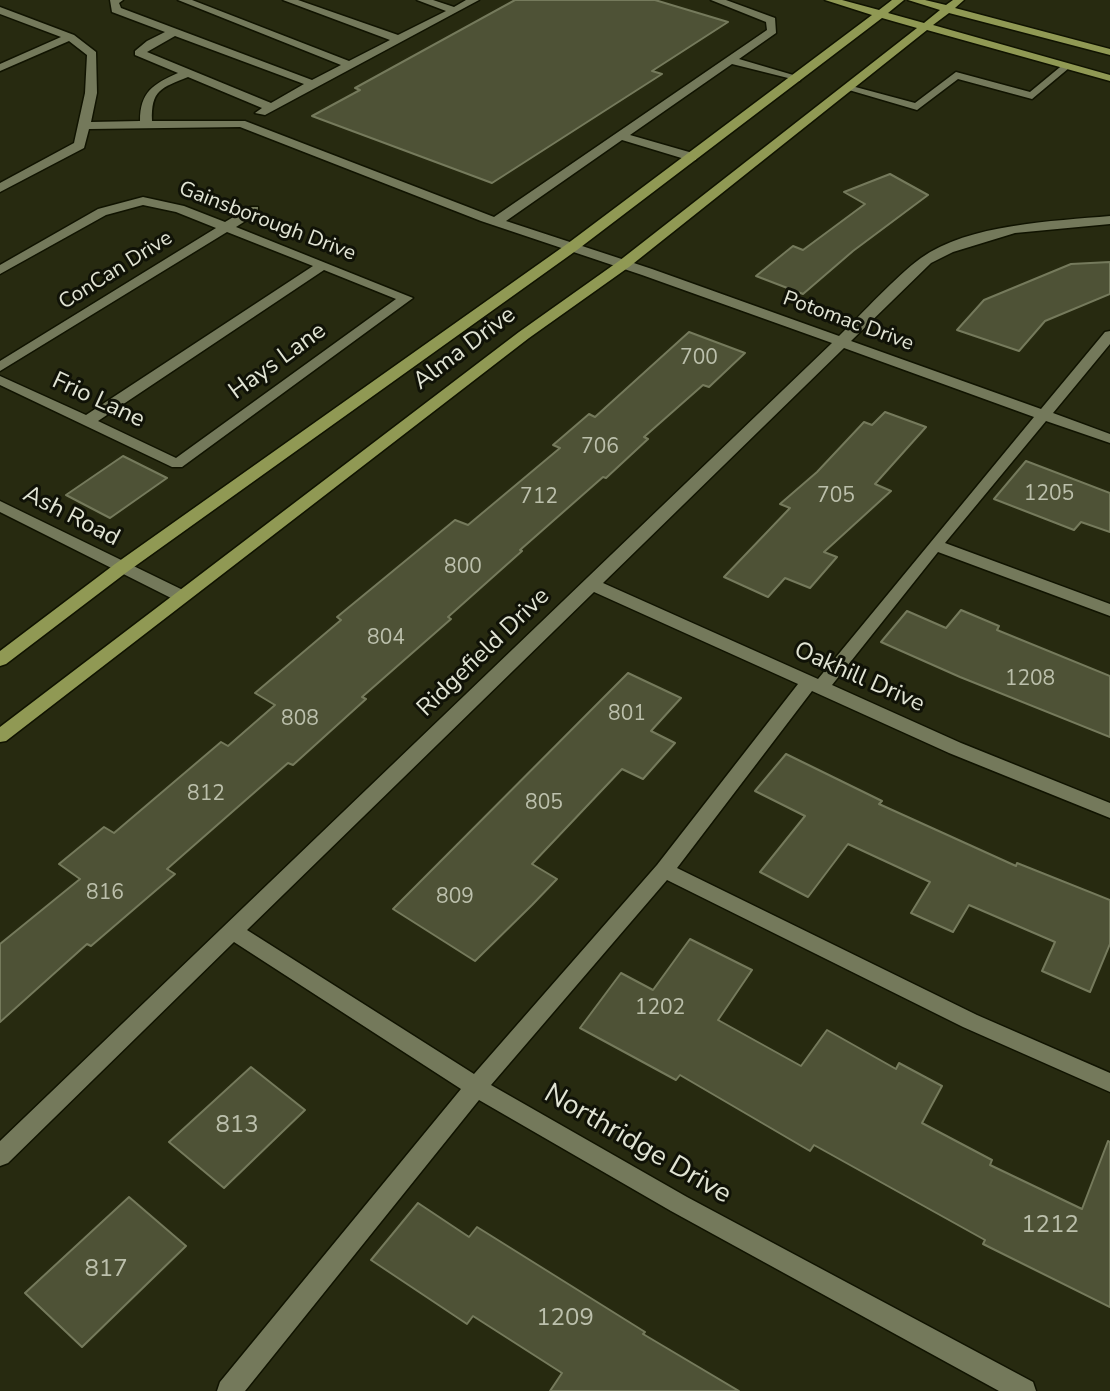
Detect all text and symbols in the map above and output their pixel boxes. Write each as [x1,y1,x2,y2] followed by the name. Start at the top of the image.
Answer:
[175,177,359,267] street label: Gainsborough Drive
[55,226,177,316] street label: ConCan Drive
[779,287,917,357] street label: Potomac Drive
[408,301,522,397] street label: Alma Drive
[224,317,332,407] street label: Hays Lane
[680,346,718,372] house number: 700
[47,367,149,435] street label: Frio Lane
[581,435,619,461] house number: 706
[18,480,124,554] street label: Ash Road
[1024,482,1074,508] house number: 1205
[817,484,855,510] house number: 705
[520,485,558,511] house number: 712
[444,555,482,581] house number: 800
[412,583,556,723] street label: Ridgefield Drive
[367,626,405,652] house number: 804
[789,636,929,720] street label: Oakhill Drive
[1005,667,1055,693] house number: 1208
[608,702,646,728] house number: 801
[281,707,319,733] house number: 808
[187,782,225,808] house number: 812
[525,791,563,817] house number: 805
[86,881,124,907] house number: 816
[436,885,474,911] house number: 809
[635,996,685,1022] house number: 1202
[537,1078,737,1212] street label: Northridge Drive
[215,1112,259,1140] house number: 813
[1021,1212,1079,1240] house number: 1212
[84,1256,128,1284] house number: 817
[536,1305,594,1333] house number: 1209

